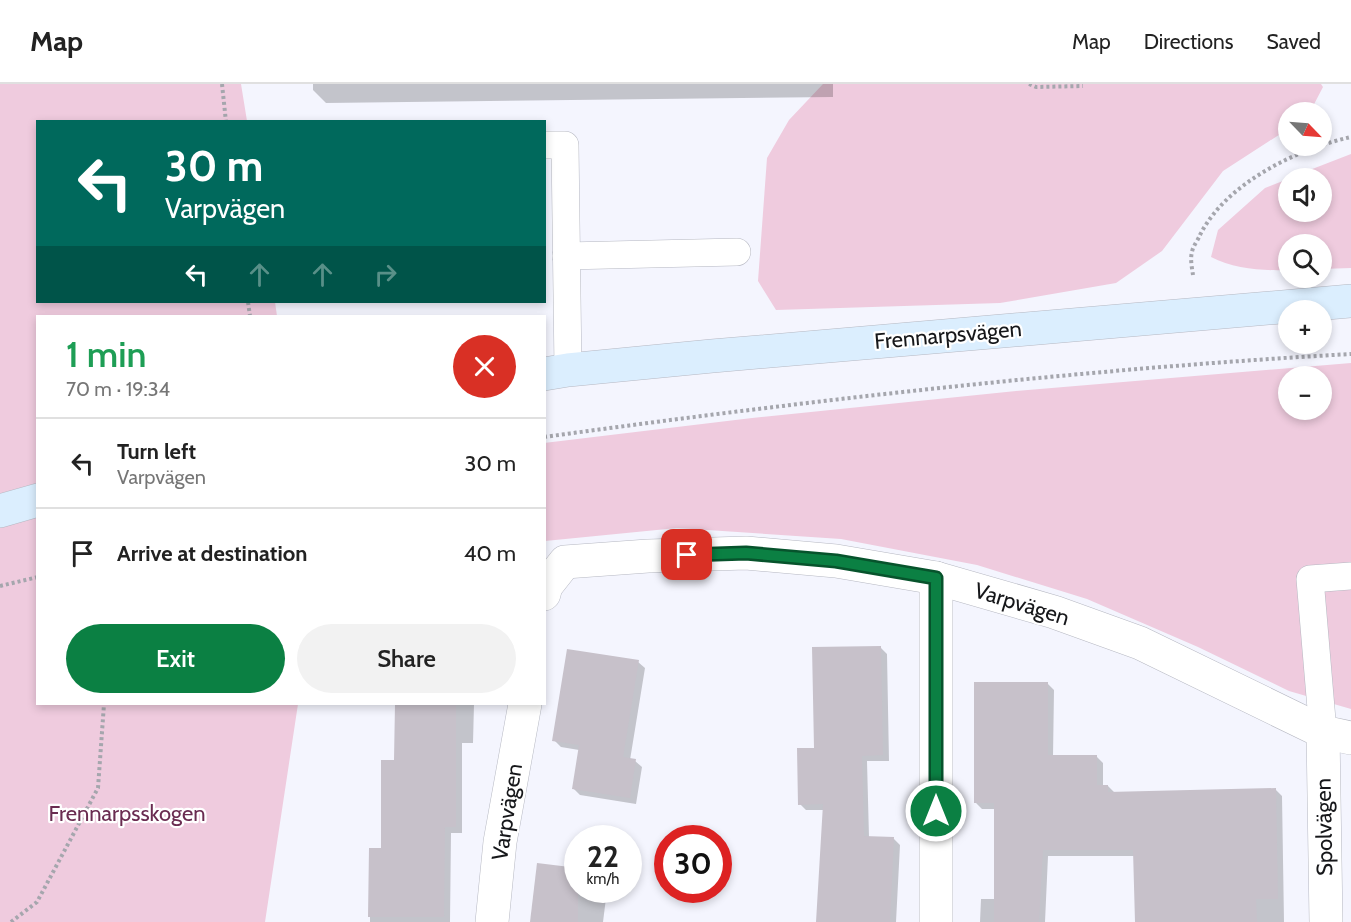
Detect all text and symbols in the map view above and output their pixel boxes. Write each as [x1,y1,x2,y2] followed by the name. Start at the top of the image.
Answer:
[30,24,83,58] text: Map
[1072,29,1111,54] text: Map
[1144,29,1233,54] text: Directions
[1266,29,1321,54] text: Saved
[1278,102,1332,156] north arrow
[1278,102,1332,420] map controls
[165,140,263,192] text: 30 m
[66,144,144,222] icon: left
[1278,168,1332,222] button: sound
[165,192,285,225] text: Varpvägen
[1278,234,1332,288] button: search
[180,258,213,291] icon: left
[243,258,276,291] icon: ahead
[306,258,339,291] icon: ahead
[369,258,402,291] icon: right
[1278,300,1332,354] button: +
[873,315,1023,355] street label: Frennarpsvägen
[66,332,146,376] text: 1 min
[453,335,516,398] button: close
[1278,366,1332,420] button: −
[66,377,170,401] text: 70 m · 19:34
[117,438,196,465] text: Turn left
[66,447,99,480] icon: left
[464,450,516,477] text: 30 m
[117,465,206,489] text: Varpvägen
[661,529,712,580] pin
[66,537,99,570] icon: arrive
[670,538,703,571] icon: arrive
[117,540,307,567] text: Arrive at destination
[464,540,516,567] text: 40 m
[971,577,1073,631] street label: Varpvägen
[66,624,285,693] button: Exit
[297,624,516,693] button: Share
[486,762,528,862] street label: Varpvägen
[1310,778,1338,876] street label: Spolvägen
[904,779,968,843] position arrow
[48,800,206,827] park label: Frennarpsskogen
[654,825,732,903] speed limit sign: 30
[587,838,619,875] text: 22
[587,870,619,888] text: km/h

